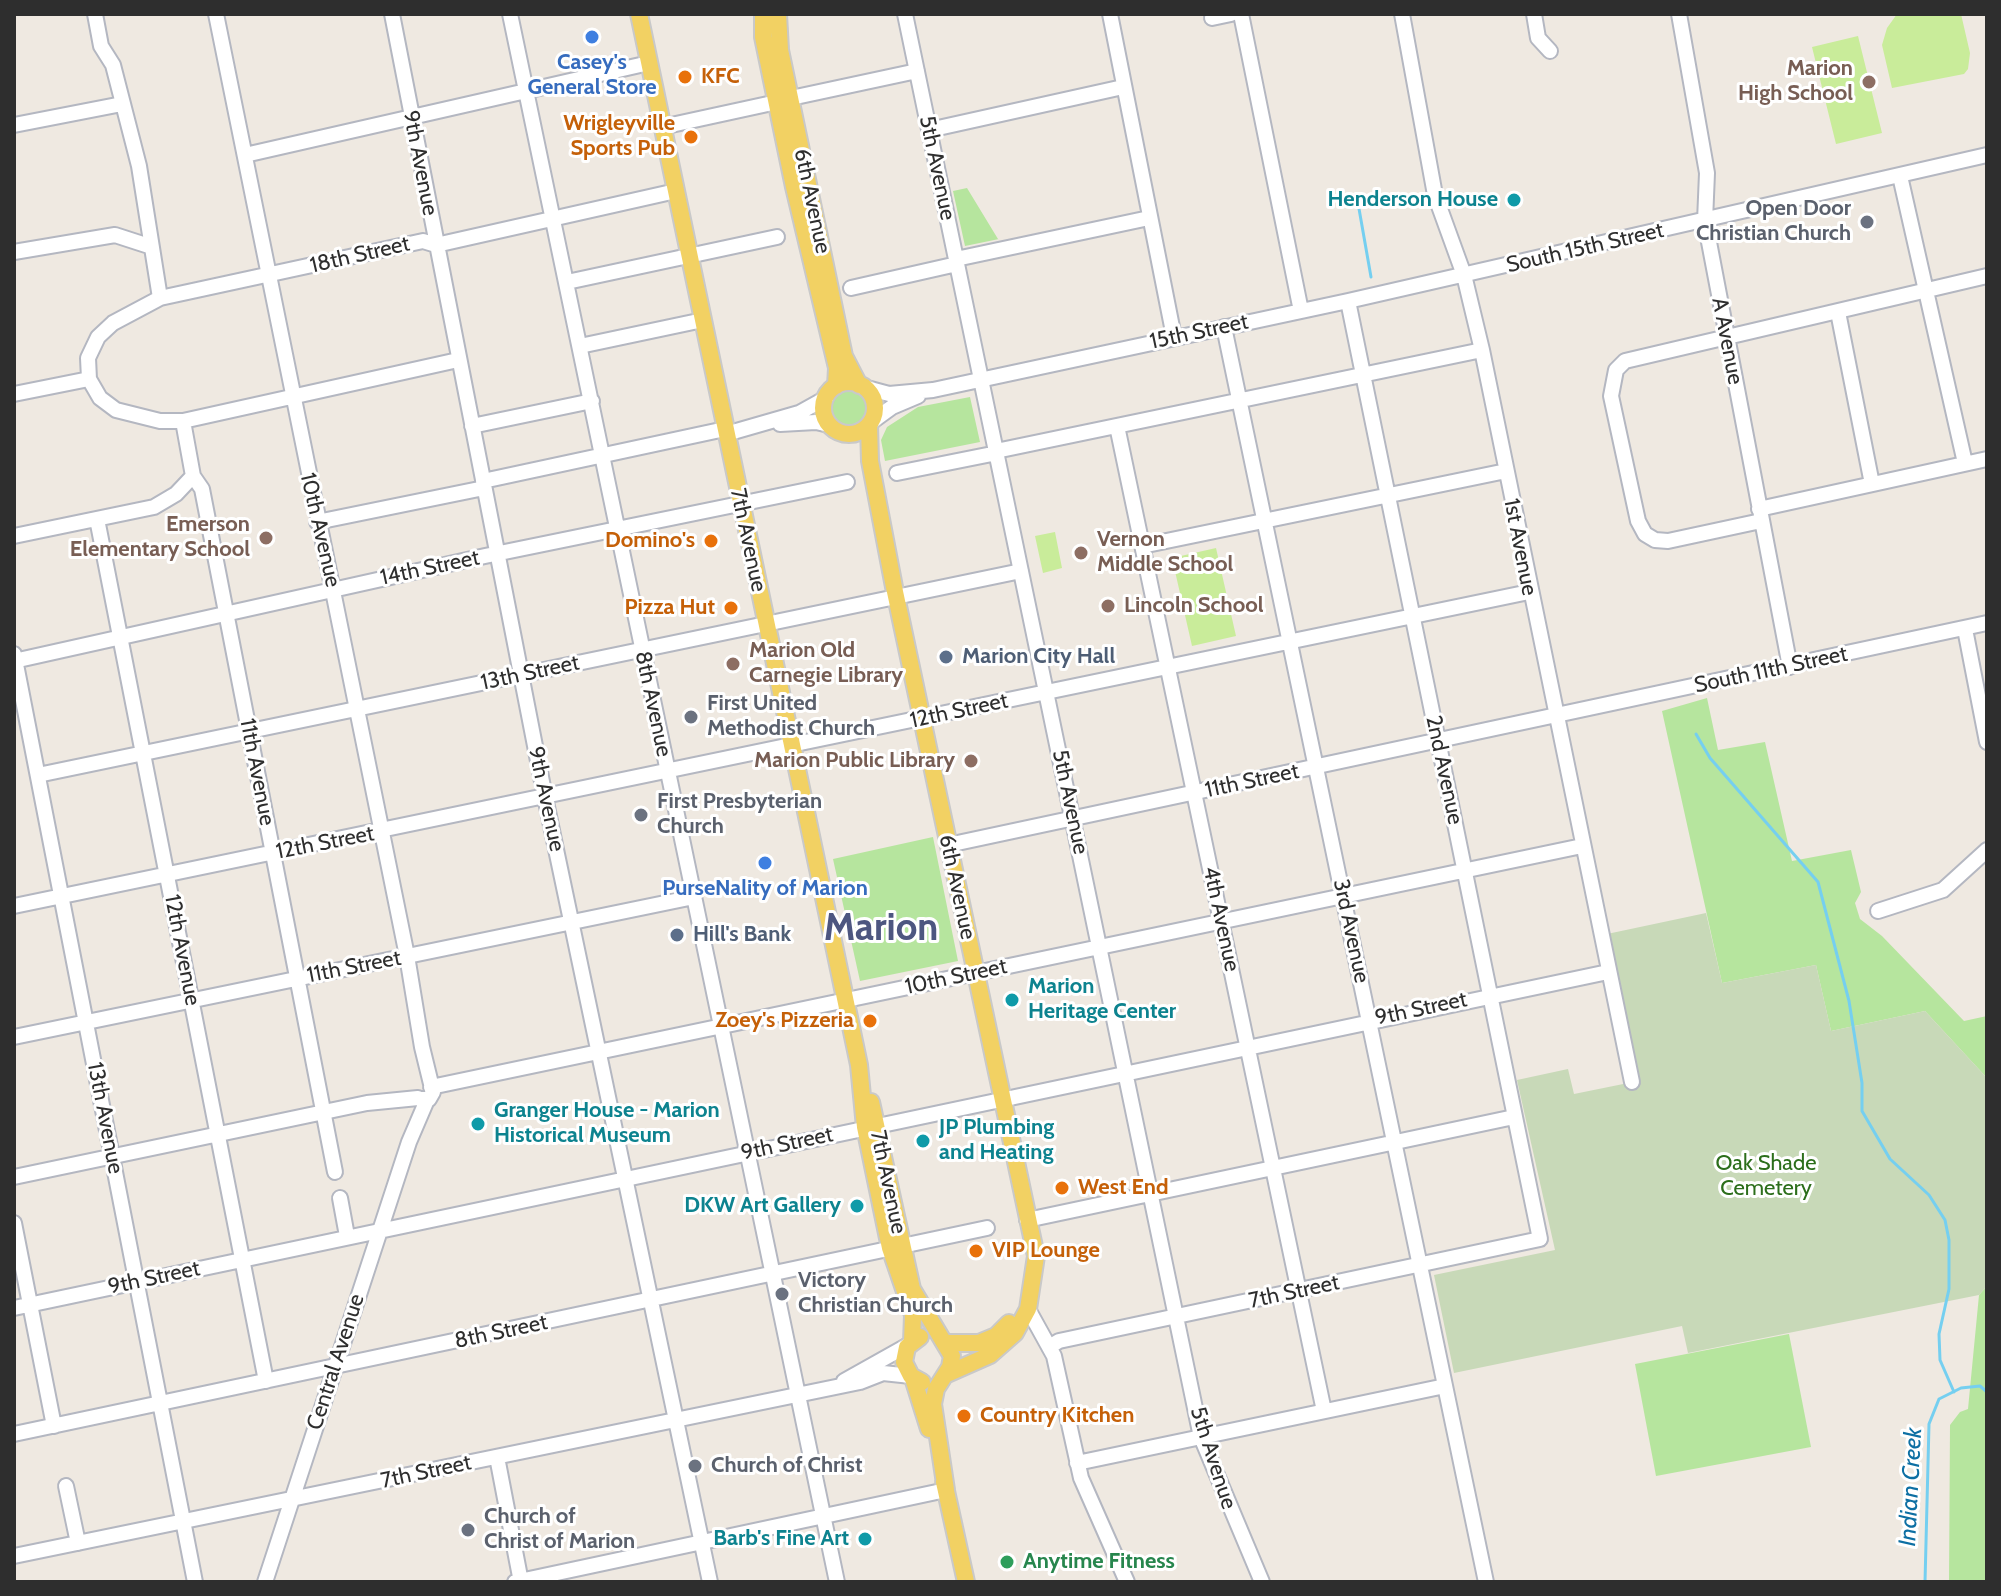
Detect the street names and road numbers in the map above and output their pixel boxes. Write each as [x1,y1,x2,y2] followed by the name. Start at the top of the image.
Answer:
[397,108,443,218] street label: 9th Avenue
[913,113,961,223] street label: 5th Avenue
[788,146,836,256] street label: 6th Avenue
[1504,217,1666,279] street label: South 15th Street
[308,231,412,279] street label: 18th Street
[1706,295,1748,387] street label: A Avenue
[1147,309,1251,355] street label: 15th Street
[294,470,346,590] street label: 10th Avenue
[724,486,772,594] street label: 7th Avenue
[1498,496,1542,598] street label: 1st Avenue
[378,545,482,591] street label: 14th Street
[1692,641,1850,699] street label: South 11th Street
[629,649,677,759] street label: 8th Avenue
[478,650,582,696] street label: 13th Street
[908,688,1010,734] street label: 12th Street
[1420,713,1468,827] street label: 2nd Avenue
[234,716,280,828] street label: 11th Avenue
[522,744,570,854] street label: 9th Avenue
[1046,747,1094,857] street label: 5th Avenue
[1203,758,1301,804] street label: 11th Street
[274,821,376,865] street label: 12th Street
[933,832,981,942] street label: 6th Avenue
[1197,864,1245,974] street label: 4th Avenue
[1327,877,1375,985] street label: 3rd Avenue
[158,892,206,1008] street label: 12th Avenue
[305,945,403,989] street label: 11th Street
[903,953,1009,1001] street label: 10th Street
[1373,986,1469,1032] street label: 9th Street
[81,1060,129,1176] street label: 13th Avenue
[739,1121,835,1167] street label: 9th Street
[864,1128,912,1236] street label: 7th Avenue
[106,1255,202,1301] street label: 9th Street
[1246,1270,1342,1314] street label: 7th Street
[302,1291,370,1433] street label: Central Avenue
[452,1309,550,1355] street label: 8th Street
[1184,1404,1242,1512] street label: 5th Avenue
[378,1450,474,1494] street label: 7th Street

